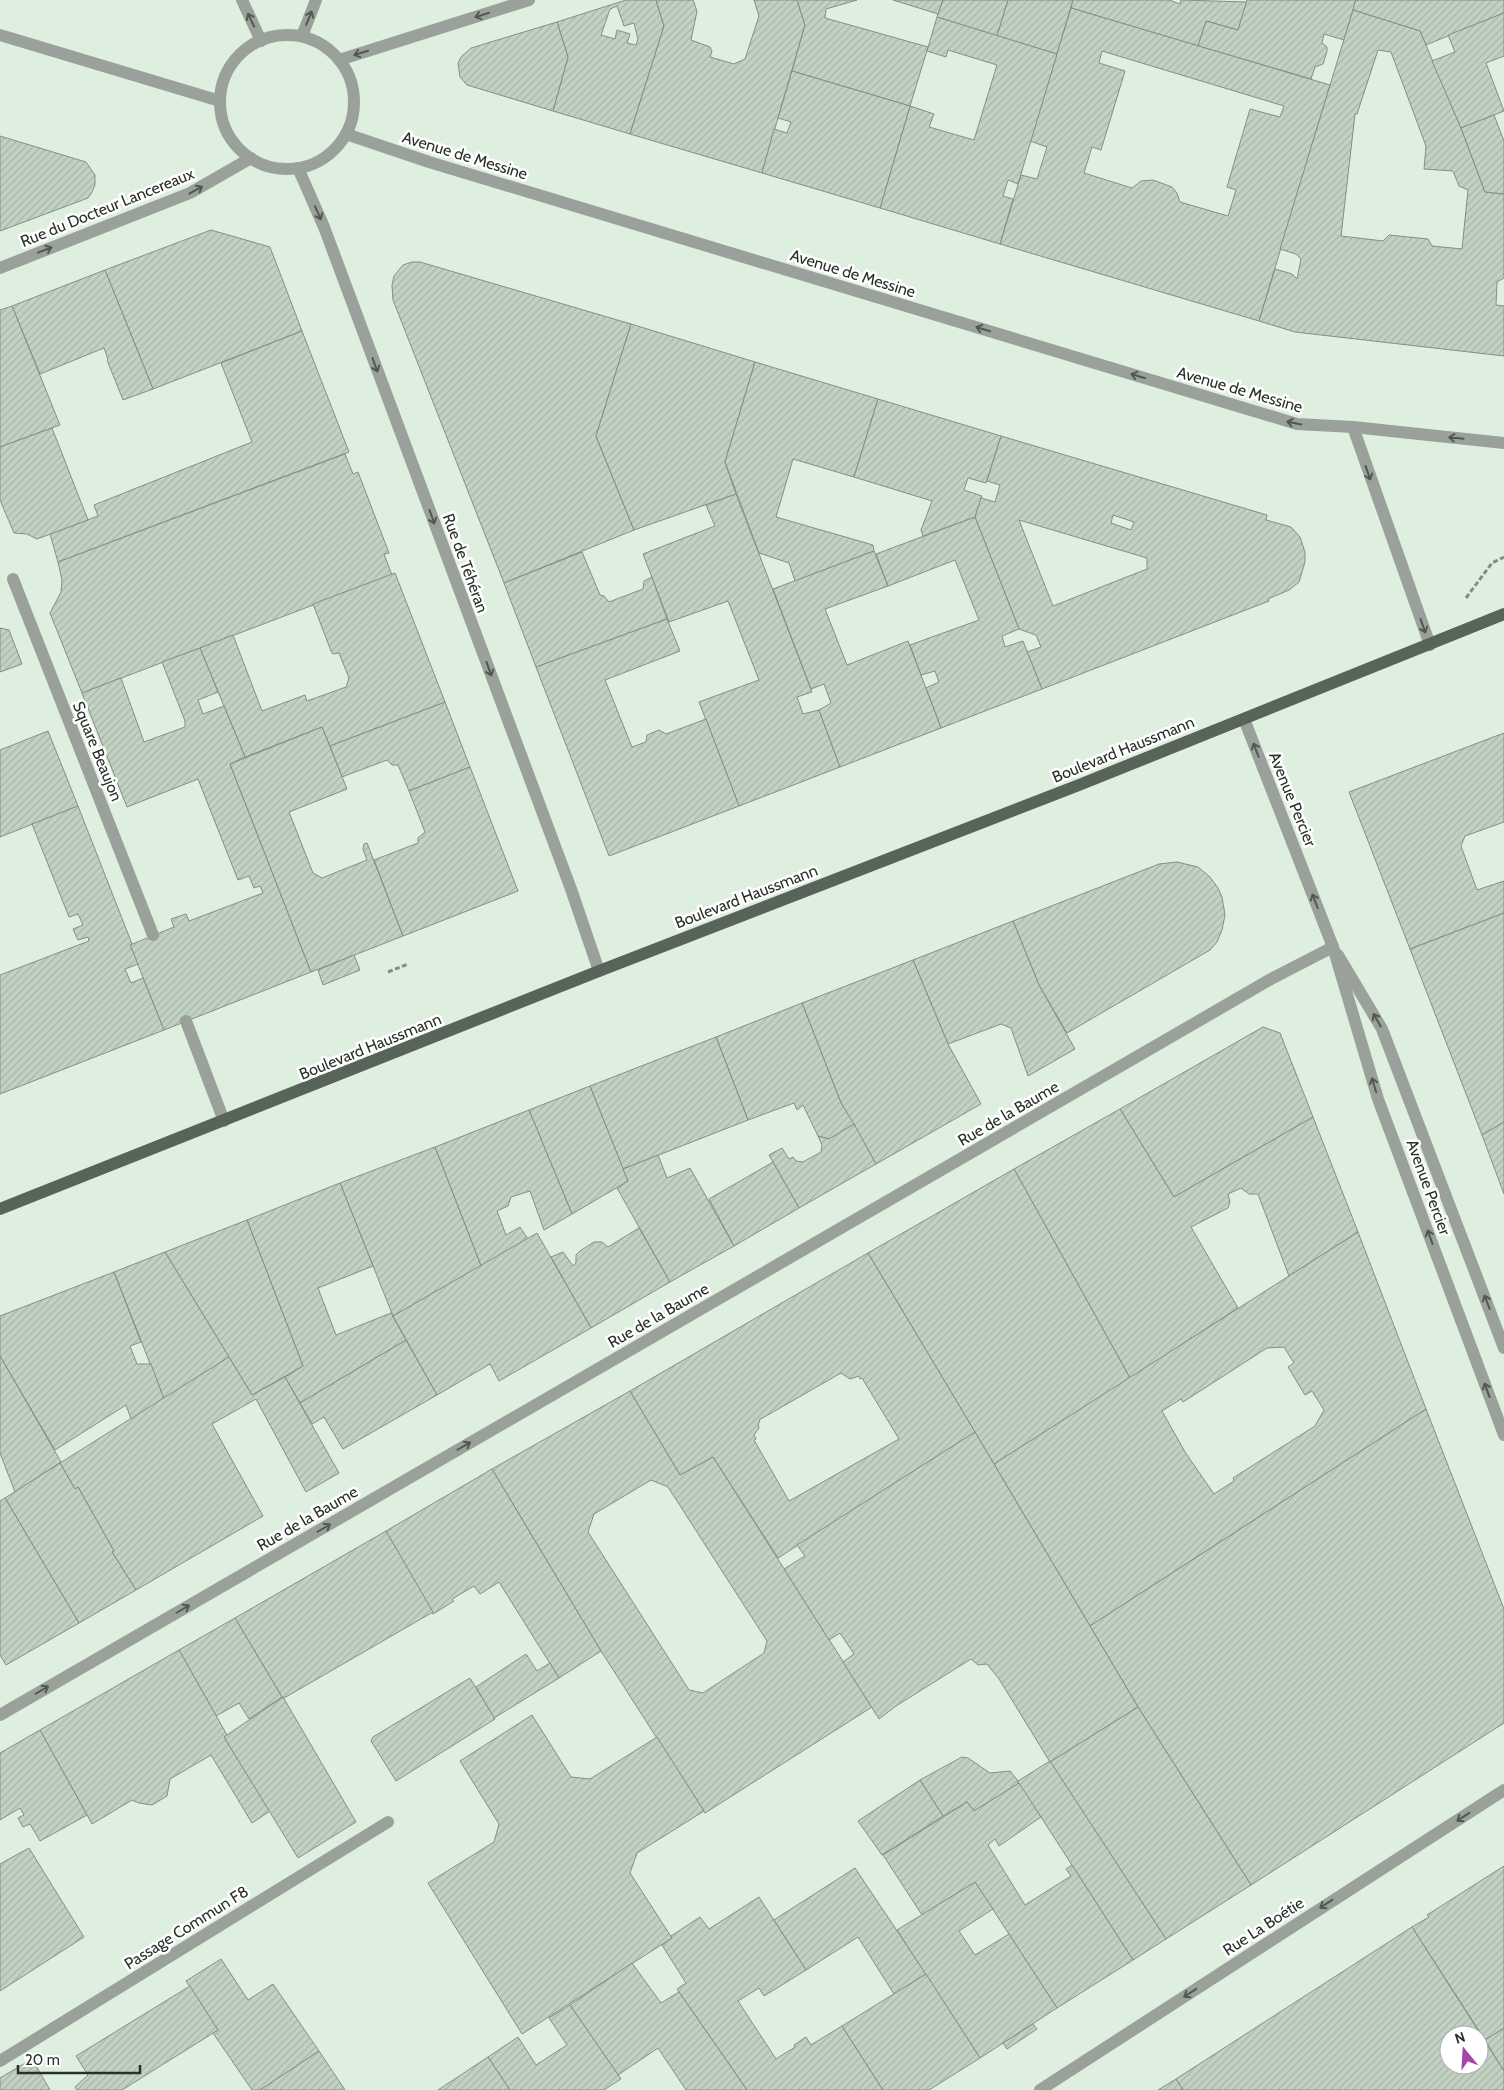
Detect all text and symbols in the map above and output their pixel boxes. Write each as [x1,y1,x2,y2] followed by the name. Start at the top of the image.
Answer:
[475,10,491,20] one-way arrow
[305,11,314,26] one-way arrow
[246,13,256,28] one-way arrow
[354,49,370,59] one-way arrow
[400,127,530,184] street label: Avenue de Messine
[18,164,197,251] street label: Rue du Docteur Lancereaux
[189,184,203,194] one-way arrow
[313,205,323,220] one-way arrow
[37,245,53,254] one-way arrow
[788,245,918,302] street label: Avenue de Messine
[975,324,991,334] one-way arrow
[371,357,380,372] one-way arrow
[1175,362,1305,416] street label: Avenue de Messine
[1131,371,1147,381] one-way arrow
[1286,417,1302,427] one-way arrow
[1448,433,1464,443] one-way arrow
[1364,465,1374,481] one-way arrow
[428,509,437,524] one-way arrow
[439,511,492,615] street label: Rue de Téhéran
[1419,618,1428,633] one-way arrow
[485,661,494,677] one-way arrow
[69,699,126,804] street label: Square Beaujon
[1049,712,1197,787] street label: Boulevard Haussmann
[1251,743,1260,758] one-way arrow
[1265,749,1320,850] street label: Avenue Percier
[672,860,820,932] street label: Boulevard Haussmann
[1310,894,1319,909] one-way arrow
[296,1009,444,1084] street label: Boulevard Haussmann
[1371,1014,1381,1028] one-way arrow
[954,1077,1062,1150] street label: Rue de la Baume
[1369,1077,1379,1093] one-way arrow
[1402,1137,1455,1238] street label: Avenue Percier
[1425,1230,1434,1246] one-way arrow
[604,1279,712,1352] street label: Rue de la Baume
[1481,1295,1491,1310] one-way arrow
[1482,1383,1491,1398] one-way arrow
[457,1441,471,1451] one-way arrow
[253,1482,361,1555] street label: Rue de la Baume
[316,1522,330,1532] one-way arrow
[175,1604,190,1614] one-way arrow
[35,1685,49,1695] one-way arrow
[1456,1811,1470,1822] one-way arrow
[121,1882,252,1973] street label: Passage Commun F8
[1219,1893,1307,1960] street label: Rue La Boétie
[1319,1899,1333,1910] one-way arrow
[1183,1988,1197,1998] one-way arrow
[1439,2025,1489,2075] north arrow
[1452,2028,1467,2048] text: N
[18,2042,140,2074] scale bar
[25,2051,60,2069] text: 20 m

